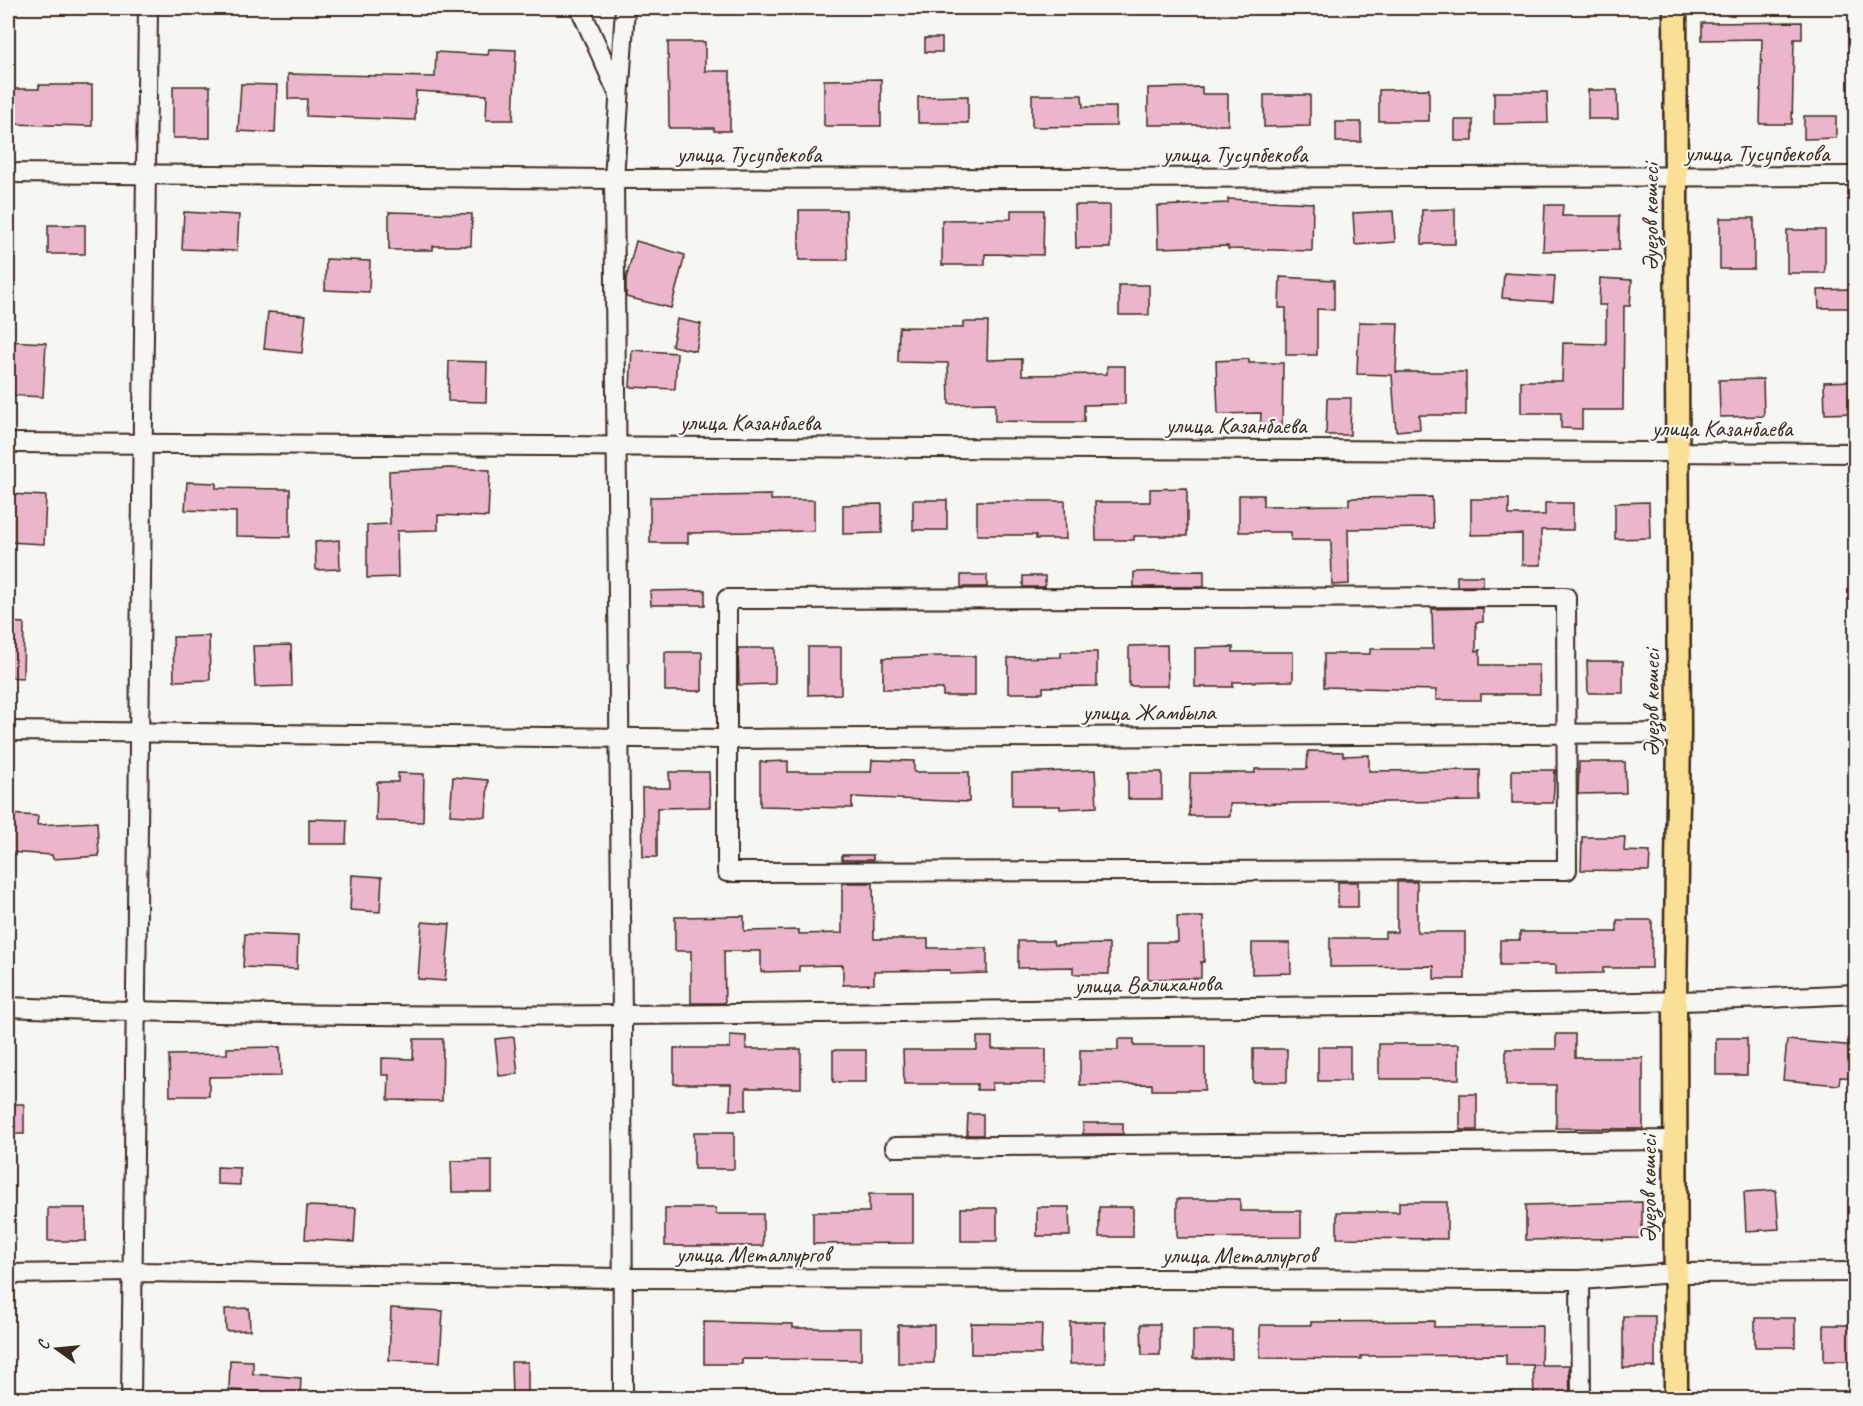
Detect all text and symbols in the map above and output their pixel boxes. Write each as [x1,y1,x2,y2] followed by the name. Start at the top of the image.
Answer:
[1683,138,1831,168] street label: улица Тусупбекова
[675,139,823,169] street label: улица Тусупбекова
[1161,139,1309,169] street label: улица Тусупбекова
[1635,161,1666,271] street label: Әуезов көшесі
[678,407,822,437] street label: улица Казанбаева
[1164,410,1308,440] street label: улица Казанбаева
[1650,413,1794,443] street label: улица Казанбаева
[1636,647,1667,757] street label: Әуезов көшесі
[1080,697,1217,727] street label: улица Жамбыла
[1072,968,1223,1000] street label: улица Валиханова
[1633,1133,1664,1243] street label: Әуезов көшесі
[674,1239,834,1269] street label: улица Металлургов
[1160,1240,1320,1270] street label: улица Металлургов
[27,1319,87,1379] north arrow
[33,1337,55,1352] text: С

